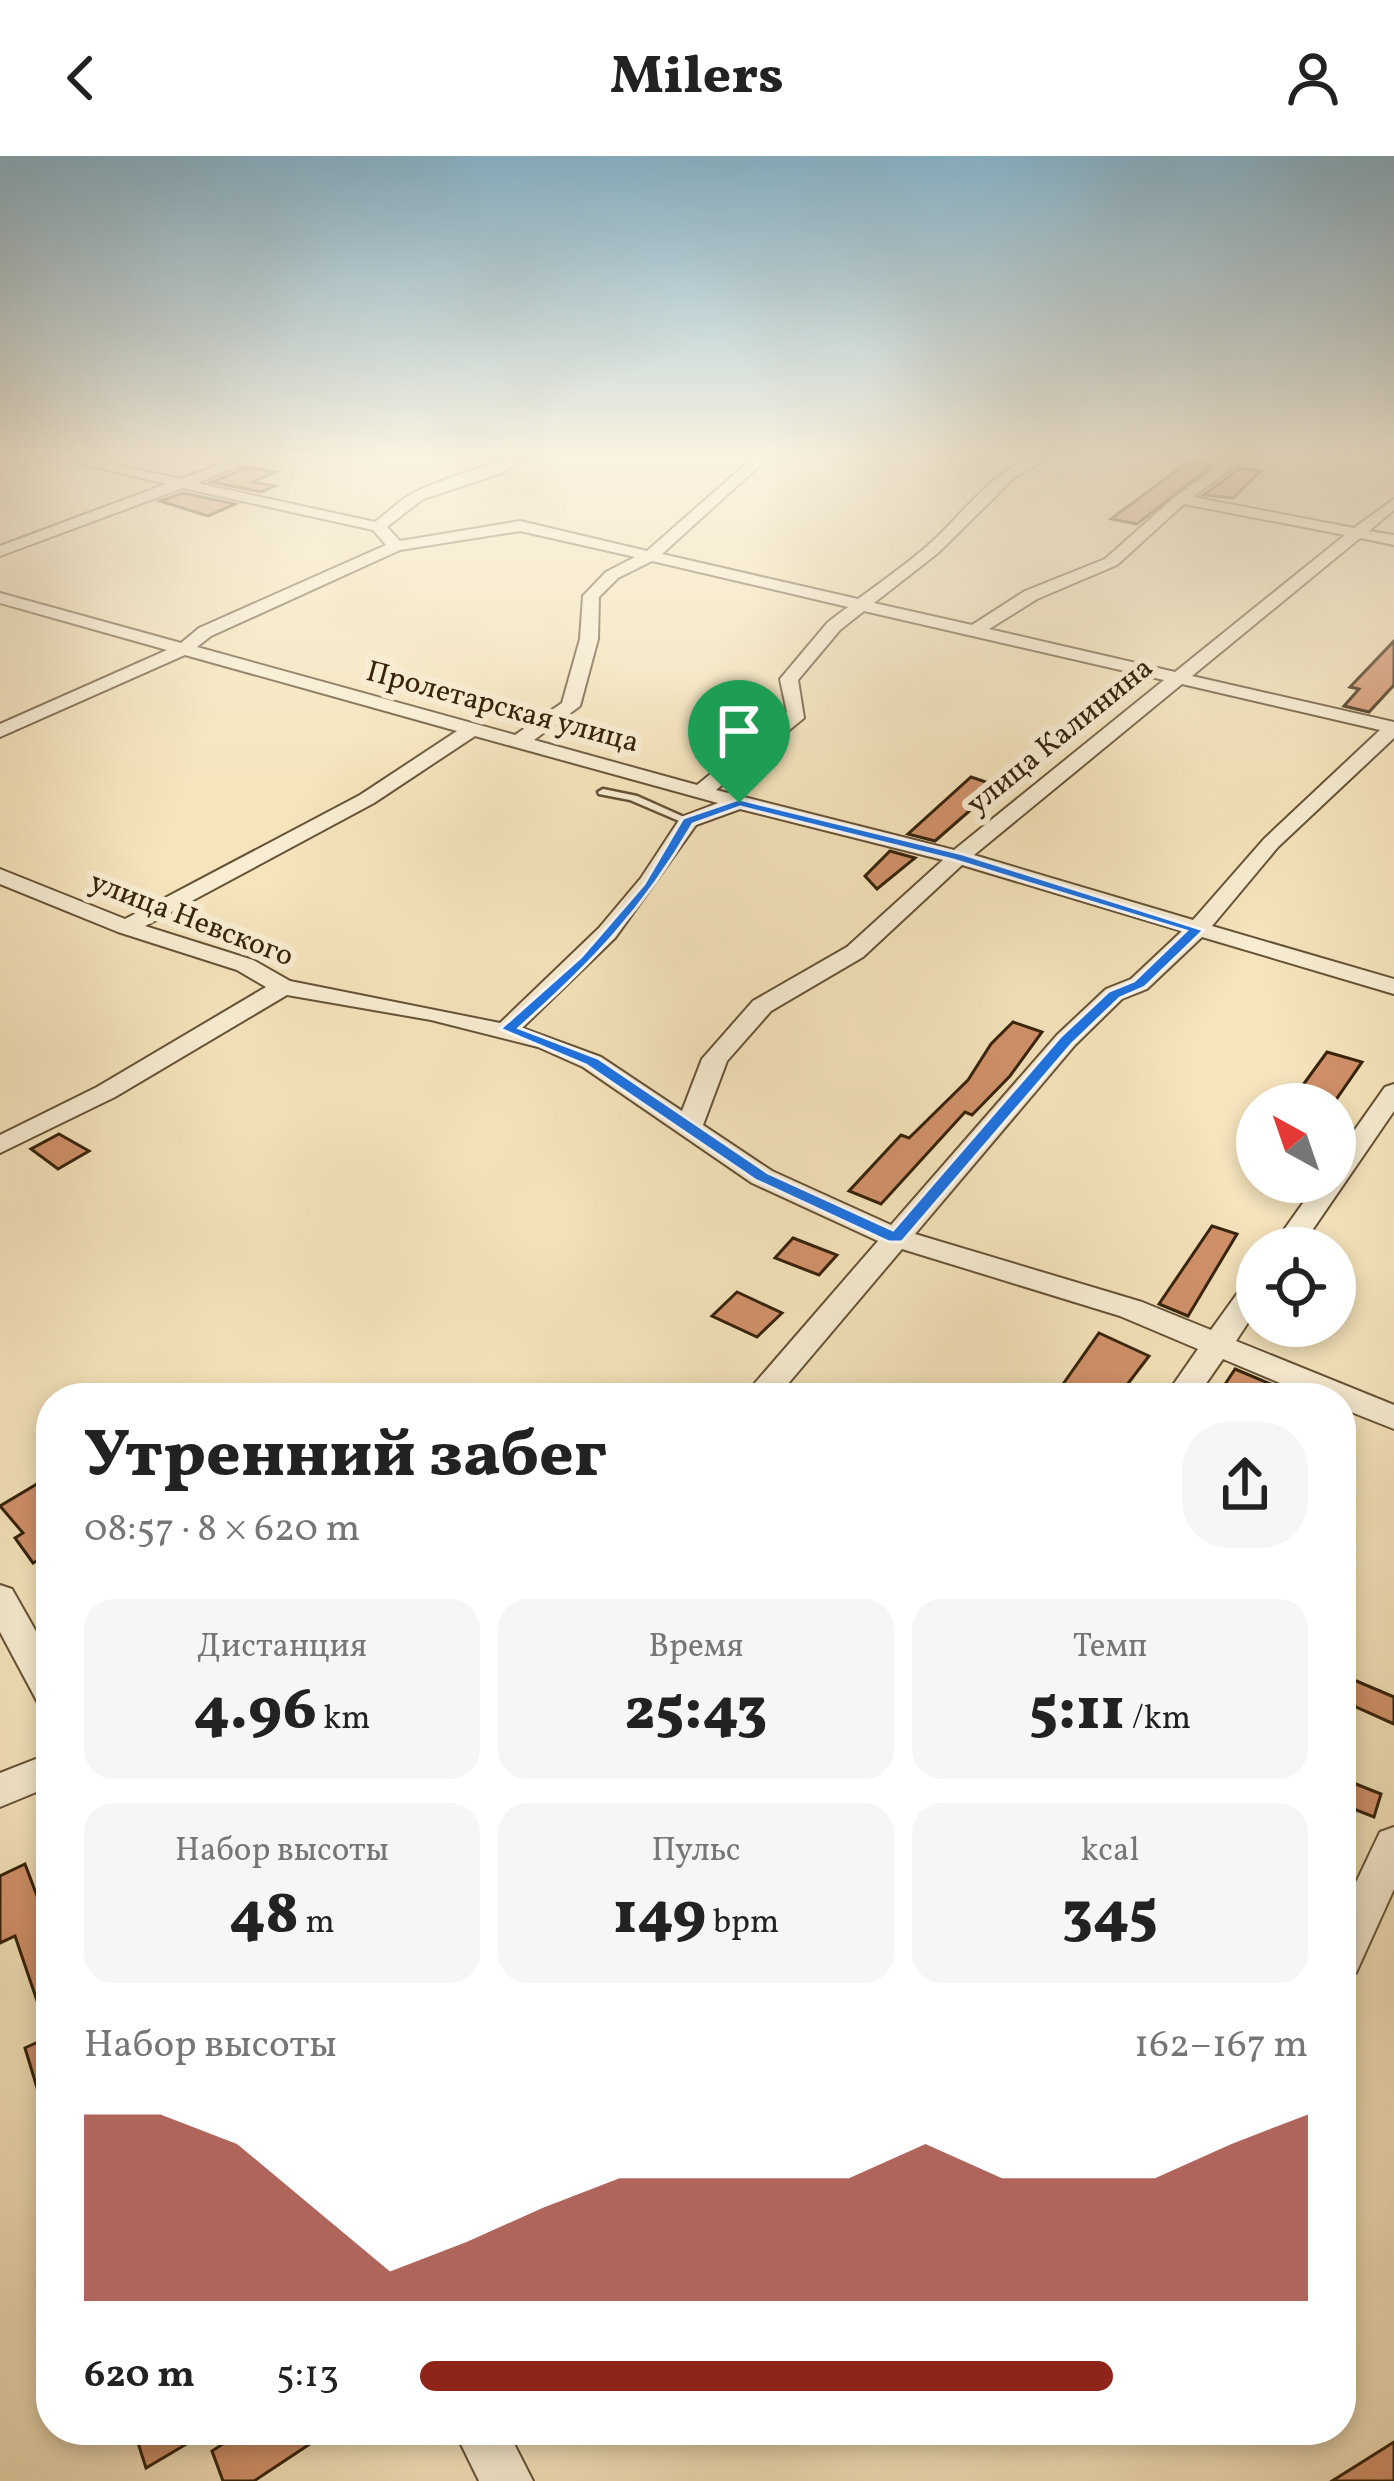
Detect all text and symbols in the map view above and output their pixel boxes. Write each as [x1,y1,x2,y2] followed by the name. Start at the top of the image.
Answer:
[610,41,784,116] text: Milers
[48,45,114,111] icon: back
[1280,45,1346,111] icon: person
[958,648,1163,825] street label: улица Калинина
[361,651,643,765] street label: Пролетарская улица
[688,680,790,803] pin
[706,698,772,764] icon: arrive
[83,862,299,978] street label: улица Невского
[1236,1083,1356,1203] north arrow
[1236,1083,1356,1347] map controls
[1236,1227,1356,1347] button: locate
[84,1412,607,1504] text: Утренний забег
[1182,1422,1308,1548] button: share
[84,1503,360,1557] text: 08:57 · 8 × 620 m
[197,1625,367,1671] text: Дистанция
[649,1625,743,1671] text: Время
[1073,1625,1147,1671] text: Темп
[193,1671,317,1754] text: 4.96
[625,1671,767,1754] text: 25:43
[1029,1671,1125,1754] text: 5:11
[317,1697,371,1743] text: km
[1125,1697,1191,1743] text: /km
[175,1829,389,1875] text: Набор высоты
[651,1829,741,1875] text: Пульс
[1081,1829,1139,1875] text: kcal
[229,1875,299,1958] text: 48
[613,1875,706,1958] text: 149
[1062,1875,1158,1958] text: 345
[299,1901,335,1947] text: m
[706,1901,779,1947] text: bpm
[84,2019,337,2073] text: Набор высоты
[1134,2019,1308,2073] text: 162–167 m
[84,2349,195,2403] text: 620 m
[276,2349,339,2403] text: 5:13

